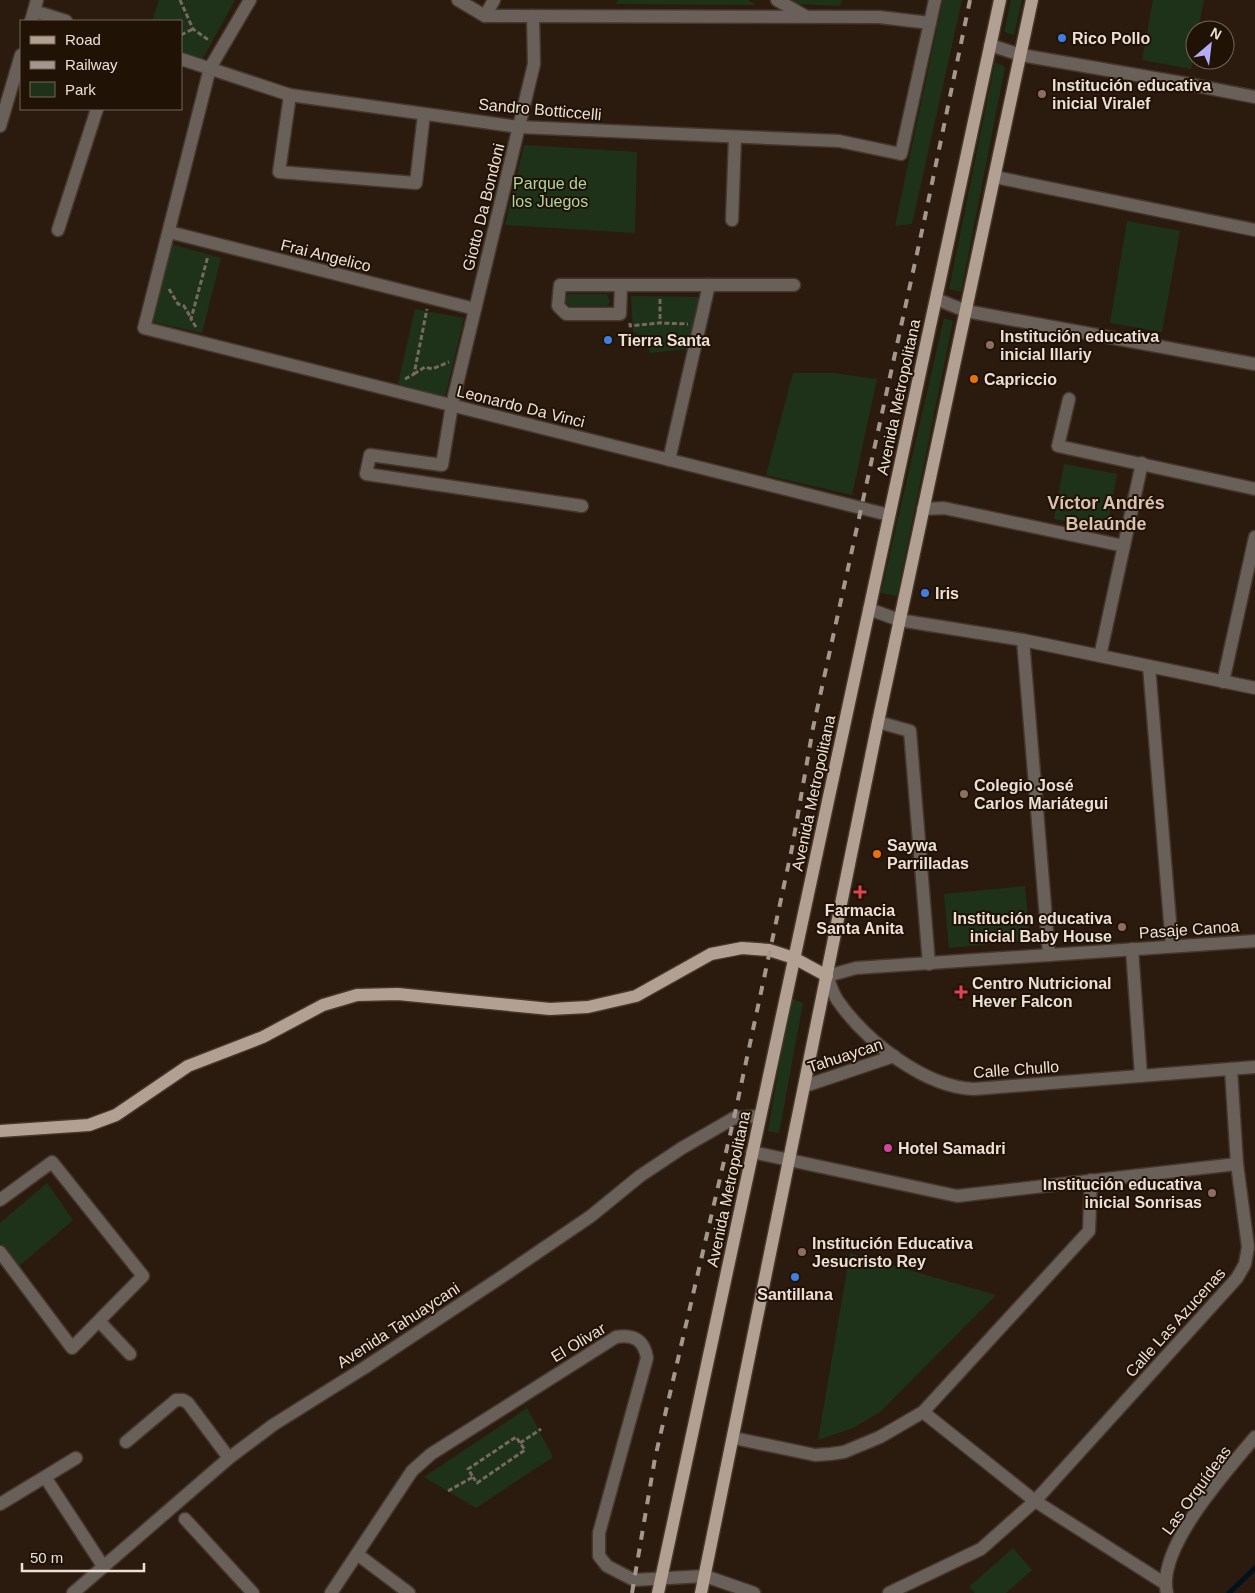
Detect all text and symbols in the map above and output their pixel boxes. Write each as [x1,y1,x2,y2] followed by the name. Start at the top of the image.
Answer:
[20,20,182,110] legend
[1185,20,1235,70] north arrow
[1208,24,1224,43] text: N
[1072,30,1150,47] place label: Rico Pollo
[65,31,101,48] text: Road
[1056,32,1068,44] marker: Rico Pollo
[65,56,118,73] text: Railway
[1052,77,1211,112] place label: Institución educativa inicial Viralef
[65,81,96,98] text: Park
[1036,88,1048,100] marker: Institución educativa inicial Viralef
[478,96,602,123] street label: Sandro Botticcelli
[459,142,508,273] street label: Giotto Da Bondoni
[512,175,588,210] park label: Parque de los Juegos
[279,236,373,275] street label: Frai Angelico
[874,318,923,477] street label: Avenida Metropolitana
[1000,328,1159,363] place label: Institución educativa inicial Illariy
[618,332,710,349] place label: Tierra Santa
[602,334,614,346] marker: Tierra Santa
[984,339,996,351] marker: Institución educativa inicial Illariy
[984,371,1057,388] place label: Capriccio
[968,373,980,385] marker: Capriccio
[455,382,587,431] street label: Leonardo Da Vinci
[1047,493,1165,534] district label: Víctor Andrés Belaúnde
[935,585,959,602] place label: Iris
[919,587,931,599] marker: Iris
[789,714,838,873] street label: Avenida Metropolitana
[974,777,1108,812] place label: Colegio José Carlos Mariátegui
[958,788,970,800] marker: Colegio José Carlos Mariátegui
[887,837,969,872] place label: Saywa Parrilladas
[871,848,883,860] marker: Saywa Parrilladas
[854,886,866,898] marker: Farmacia Santa Anita
[816,902,904,937] place label: Farmacia Santa Anita
[953,910,1112,945] place label: Institución educativa inicial Baby House
[1138,918,1240,941] street label: Pasaje Canoa
[1116,921,1128,933] marker: Institución educativa inicial Baby House
[972,975,1112,1010] place label: Centro Nutricional Hever Falcon
[954,985,968,999] marker: Centro Nutricional Hever Falcon
[806,1035,885,1076] street label: Tahuaycan
[972,1058,1060,1081] street label: Calle Chullo
[704,1110,753,1269] street label: Avenida Metropolitana
[898,1140,1006,1157] place label: Hotel Samadri
[882,1142,894,1154] marker: Hotel Samadri
[1043,1176,1202,1211] place label: Institución educativa inicial Sonrisas
[1206,1187,1218,1199] marker: Institución educativa inicial Sonrisas
[812,1235,973,1270] place label: Institución Educativa Jesucristo Rey
[796,1246,808,1258] marker: Institución Educativa Jesucristo Rey
[1122,1264,1229,1380] street label: Calle Las Azucenas
[789,1271,801,1283] marker: Santillana
[334,1279,463,1371] street label: Avenida Tahuaycani
[757,1286,833,1303] place label: Santillana
[548,1319,609,1365] street label: El Olivar
[1159,1443,1234,1538] street label: Las Orquídeas
[22,1540,145,1572] scale bar
[30,1549,63,1566] text: 50 m

